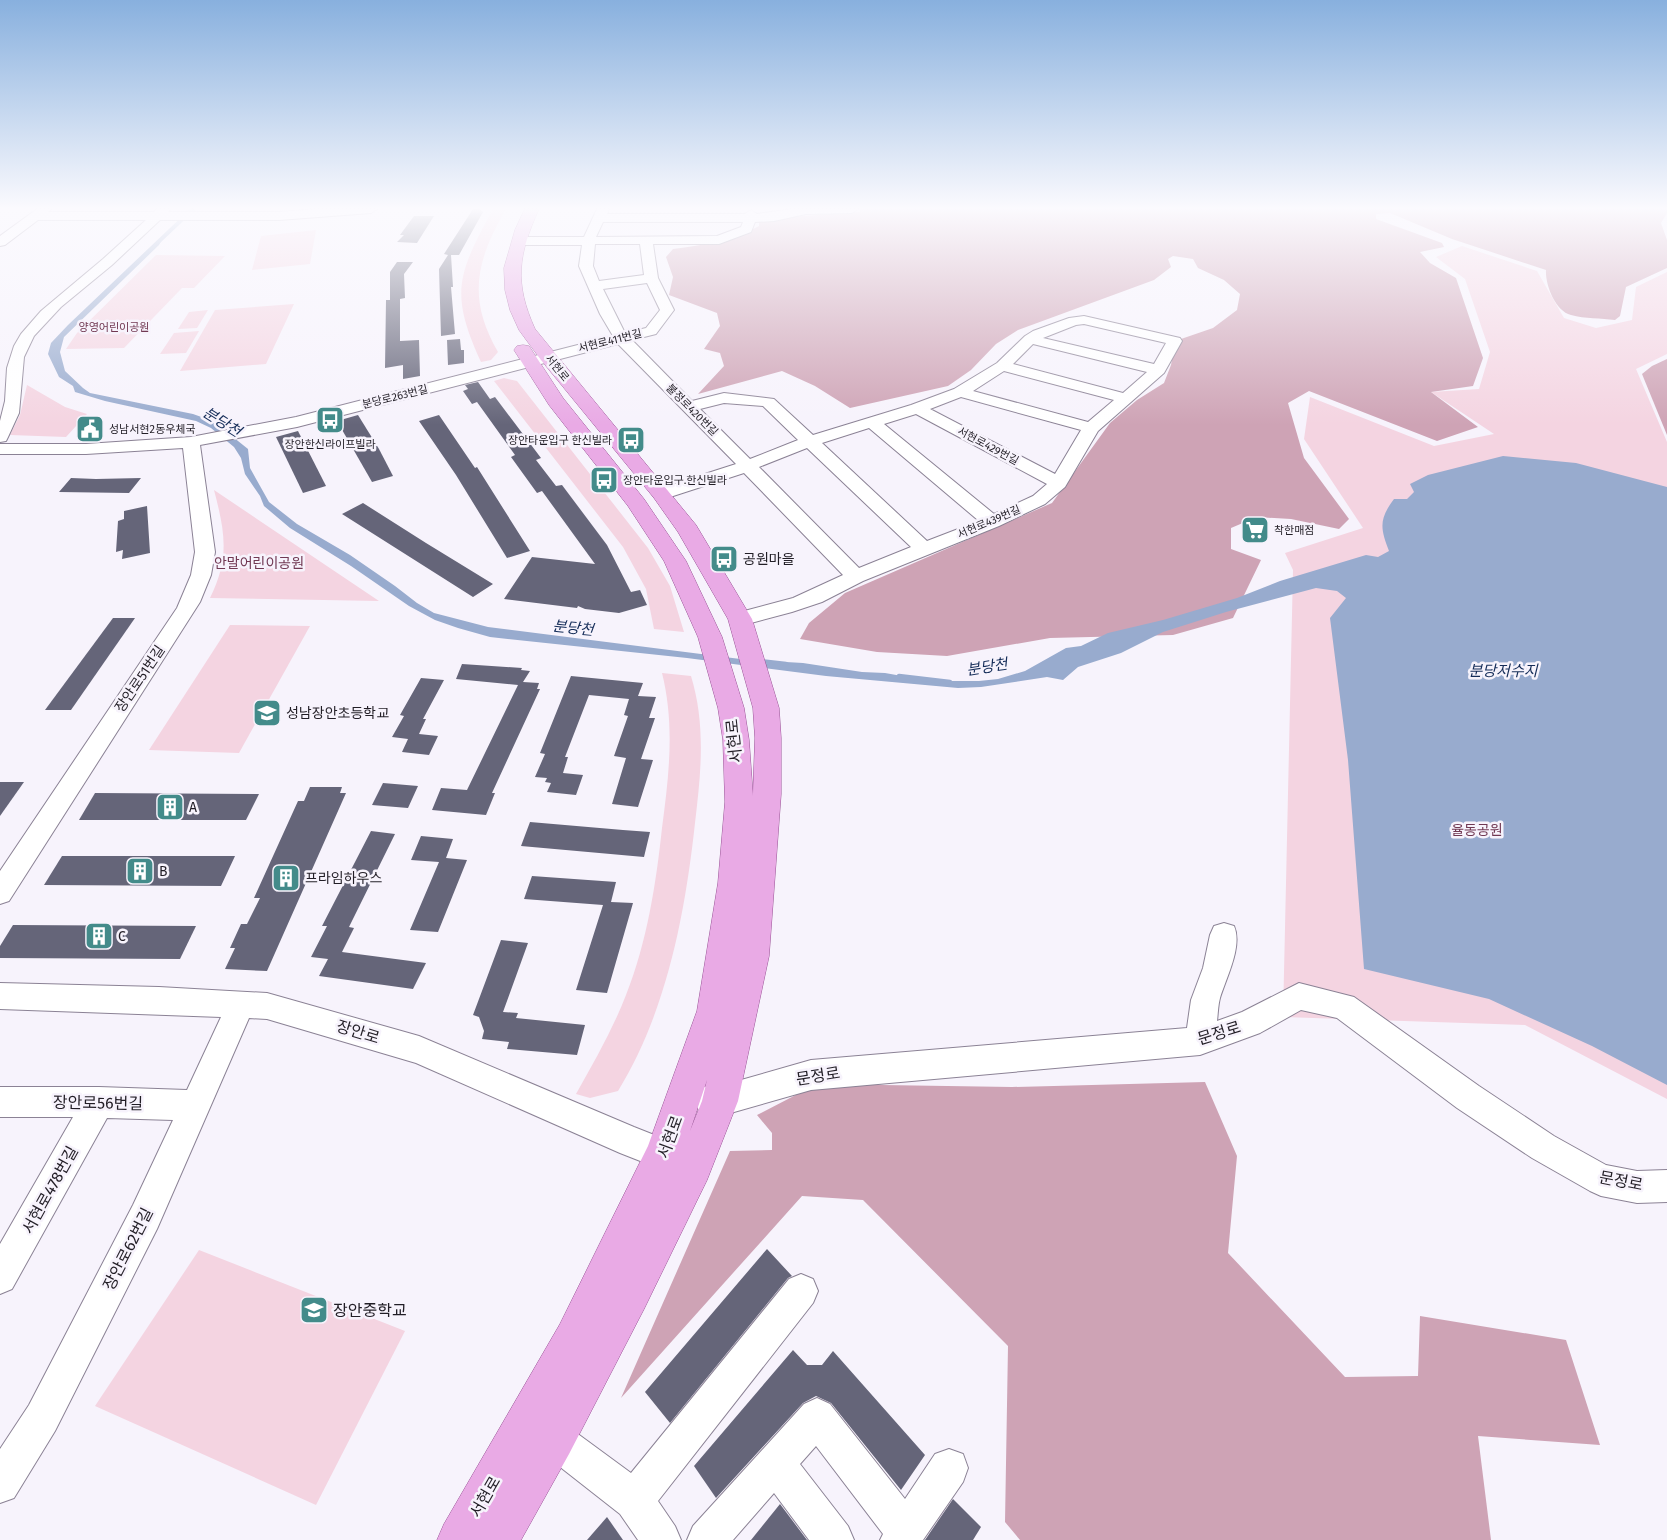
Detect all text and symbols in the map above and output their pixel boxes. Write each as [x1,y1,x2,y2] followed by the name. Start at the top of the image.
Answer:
[79,321,149,334] park label: 양영어린이공원
[577,327,643,355] street label: 서현로411번길
[542,352,572,384] street label: 서현로
[663,381,721,439] street label: 불정로420번길
[361,383,429,411] street label: 분당로263번길
[200,403,246,442] water label: 분당천
[315,405,345,435] bus stop icon: 장안한신라이프빌라
[75,414,105,444] public building icon: 성남서현2동우체국
[109,423,195,436] place label: 성남서현2동우체국
[955,424,1021,468] street label: 서현로429번길
[616,425,646,455] bus stop icon: 장안타운입구 한신빌라
[508,434,612,447] place label: 장안타운입구 한신빌라
[284,438,376,451] place label: 장안한신라이프빌라
[589,465,619,495] bus stop icon: 장안타운입구.한신빌라
[623,474,727,487] place label: 장안타운입구.한신빌라
[955,503,1023,541] street label: 서현로439번길
[1240,515,1270,545] supermarket icon: 착한매점
[1274,524,1314,537] place label: 착한매점
[709,544,739,574] bus stop icon: 공원마을
[743,551,795,568] place label: 공원마을
[214,555,304,572] park label: 안말어린이공원
[551,617,597,639] water label: 분당천
[111,642,169,716] street label: 장안로51번길
[965,655,1011,679] water label: 분당천
[1468,662,1539,680] water label: 분당저수지
[252,698,282,728] school or university icon: 성남장안초등학교
[286,705,389,722] place label: 성남장안초등학교
[722,718,746,764] street label: 서현로
[155,792,185,822] building icon: A
[189,799,197,816] place label: A
[1451,822,1503,839] park label: 율동공원
[125,856,155,886] building icon: B
[159,863,168,880] place label: B
[271,863,301,893] building icon: 프라임하우스
[305,870,382,887] place label: 프라임하우스
[84,921,114,951] building icon: C
[118,928,126,945] place label: C
[334,1016,382,1048] street label: 장안로
[1195,1017,1243,1049] street label: 문정로
[795,1063,842,1089] street label: 문정로
[53,1093,143,1113] street label: 장안로56번길
[654,1113,687,1161] street label: 서현로
[18,1143,82,1237] street label: 서현로478번길
[1598,1167,1645,1195] street label: 문정로
[99,1205,157,1293] street label: 장안로62번길
[299,1295,329,1325] school or university icon: 장안중학교
[333,1301,407,1320] place label: 장안중학교
[466,1473,504,1521] street label: 서현로

